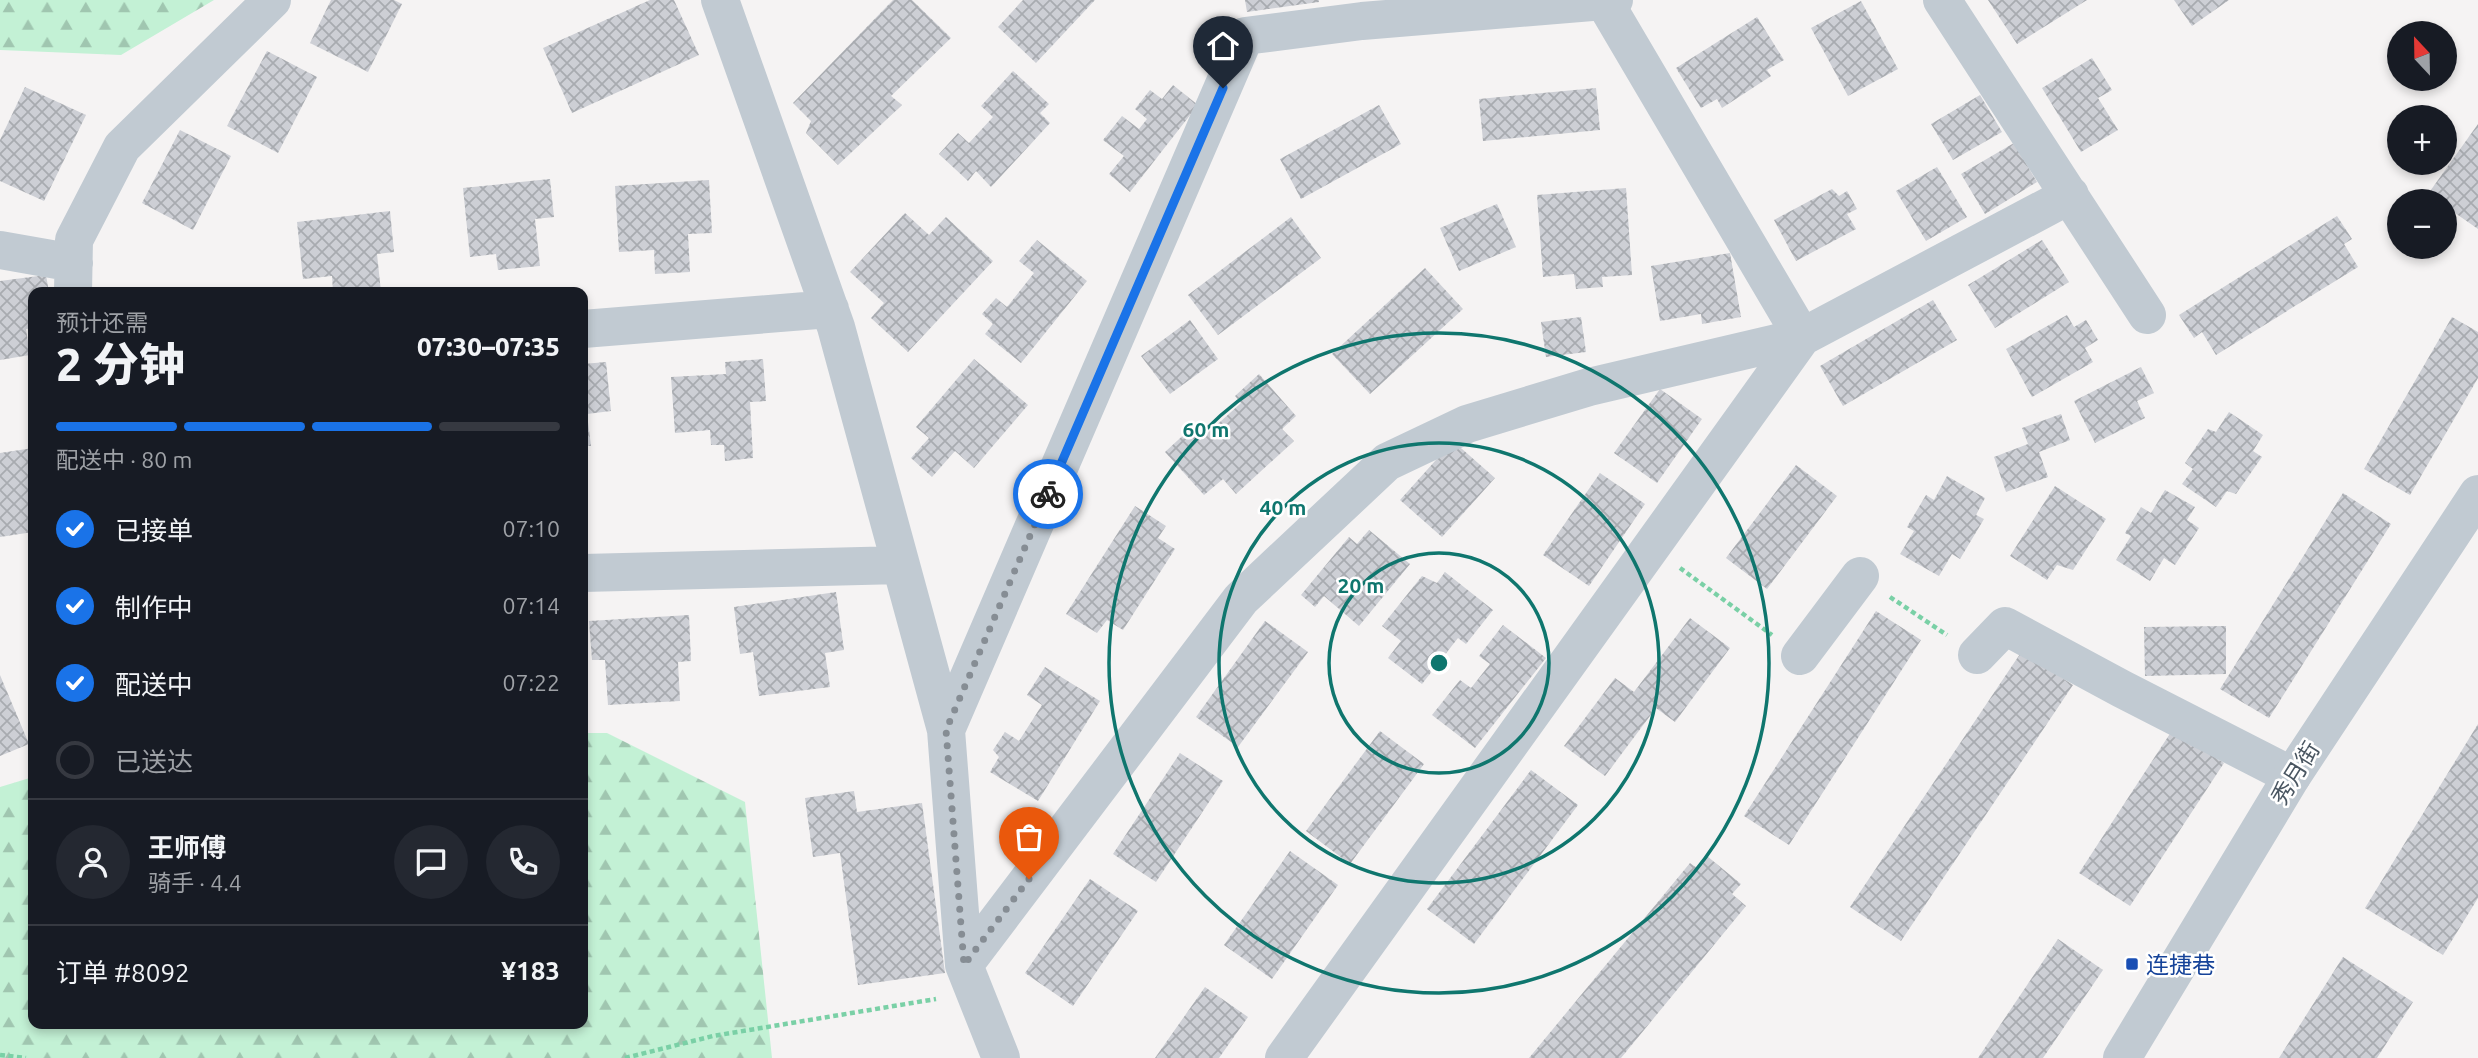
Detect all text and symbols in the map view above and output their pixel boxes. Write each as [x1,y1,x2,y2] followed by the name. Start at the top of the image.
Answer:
[1193,16,1253,88] pin
[2387,21,2457,91] north arrow
[2387,21,2457,259] map controls
[1204,27,1242,65] icon: home
[2387,105,2457,175] button: +
[2387,189,2457,259] button: −
[56,310,148,335] text: 预计还需
[417,332,560,361] text: 07:30–07:35
[56,338,185,390] text: 2 分钟
[1183,417,1229,441] text: 60 m
[56,447,192,472] text: 配送中 · 80 m
[1013,459,1083,529] courier
[1029,475,1067,513] icon: bike
[1260,495,1306,519] text: 40 m
[56,510,94,548] icon: check
[115,516,193,545] text: 已接单
[502,516,560,541] text: 07:10
[1338,573,1384,597] text: 20 m
[56,587,94,625] icon: check
[115,593,193,622] text: 制作中
[502,593,560,618] text: 07:14
[1427,651,1451,675] centre of rings
[56,664,94,702] icon: check
[115,670,193,699] text: 配送中
[502,670,560,695] text: 07:22
[2266,737,2324,809] street label: 秀月街
[115,747,193,776] text: 已送达
[999,807,1059,879] pin
[1010,818,1048,856] icon: bag
[56,825,130,899] button: person
[394,825,468,899] button: chat
[486,825,560,899] button: phone
[148,833,226,862] text: 王师傅
[148,870,242,895] text: 骑手 · 4.4
[2146,952,2215,977] place label: 连捷巷
[501,956,560,985] text: ¥183
[2124,956,2140,972] marker: 连捷巷
[56,958,190,987] text: 订单 #8092

